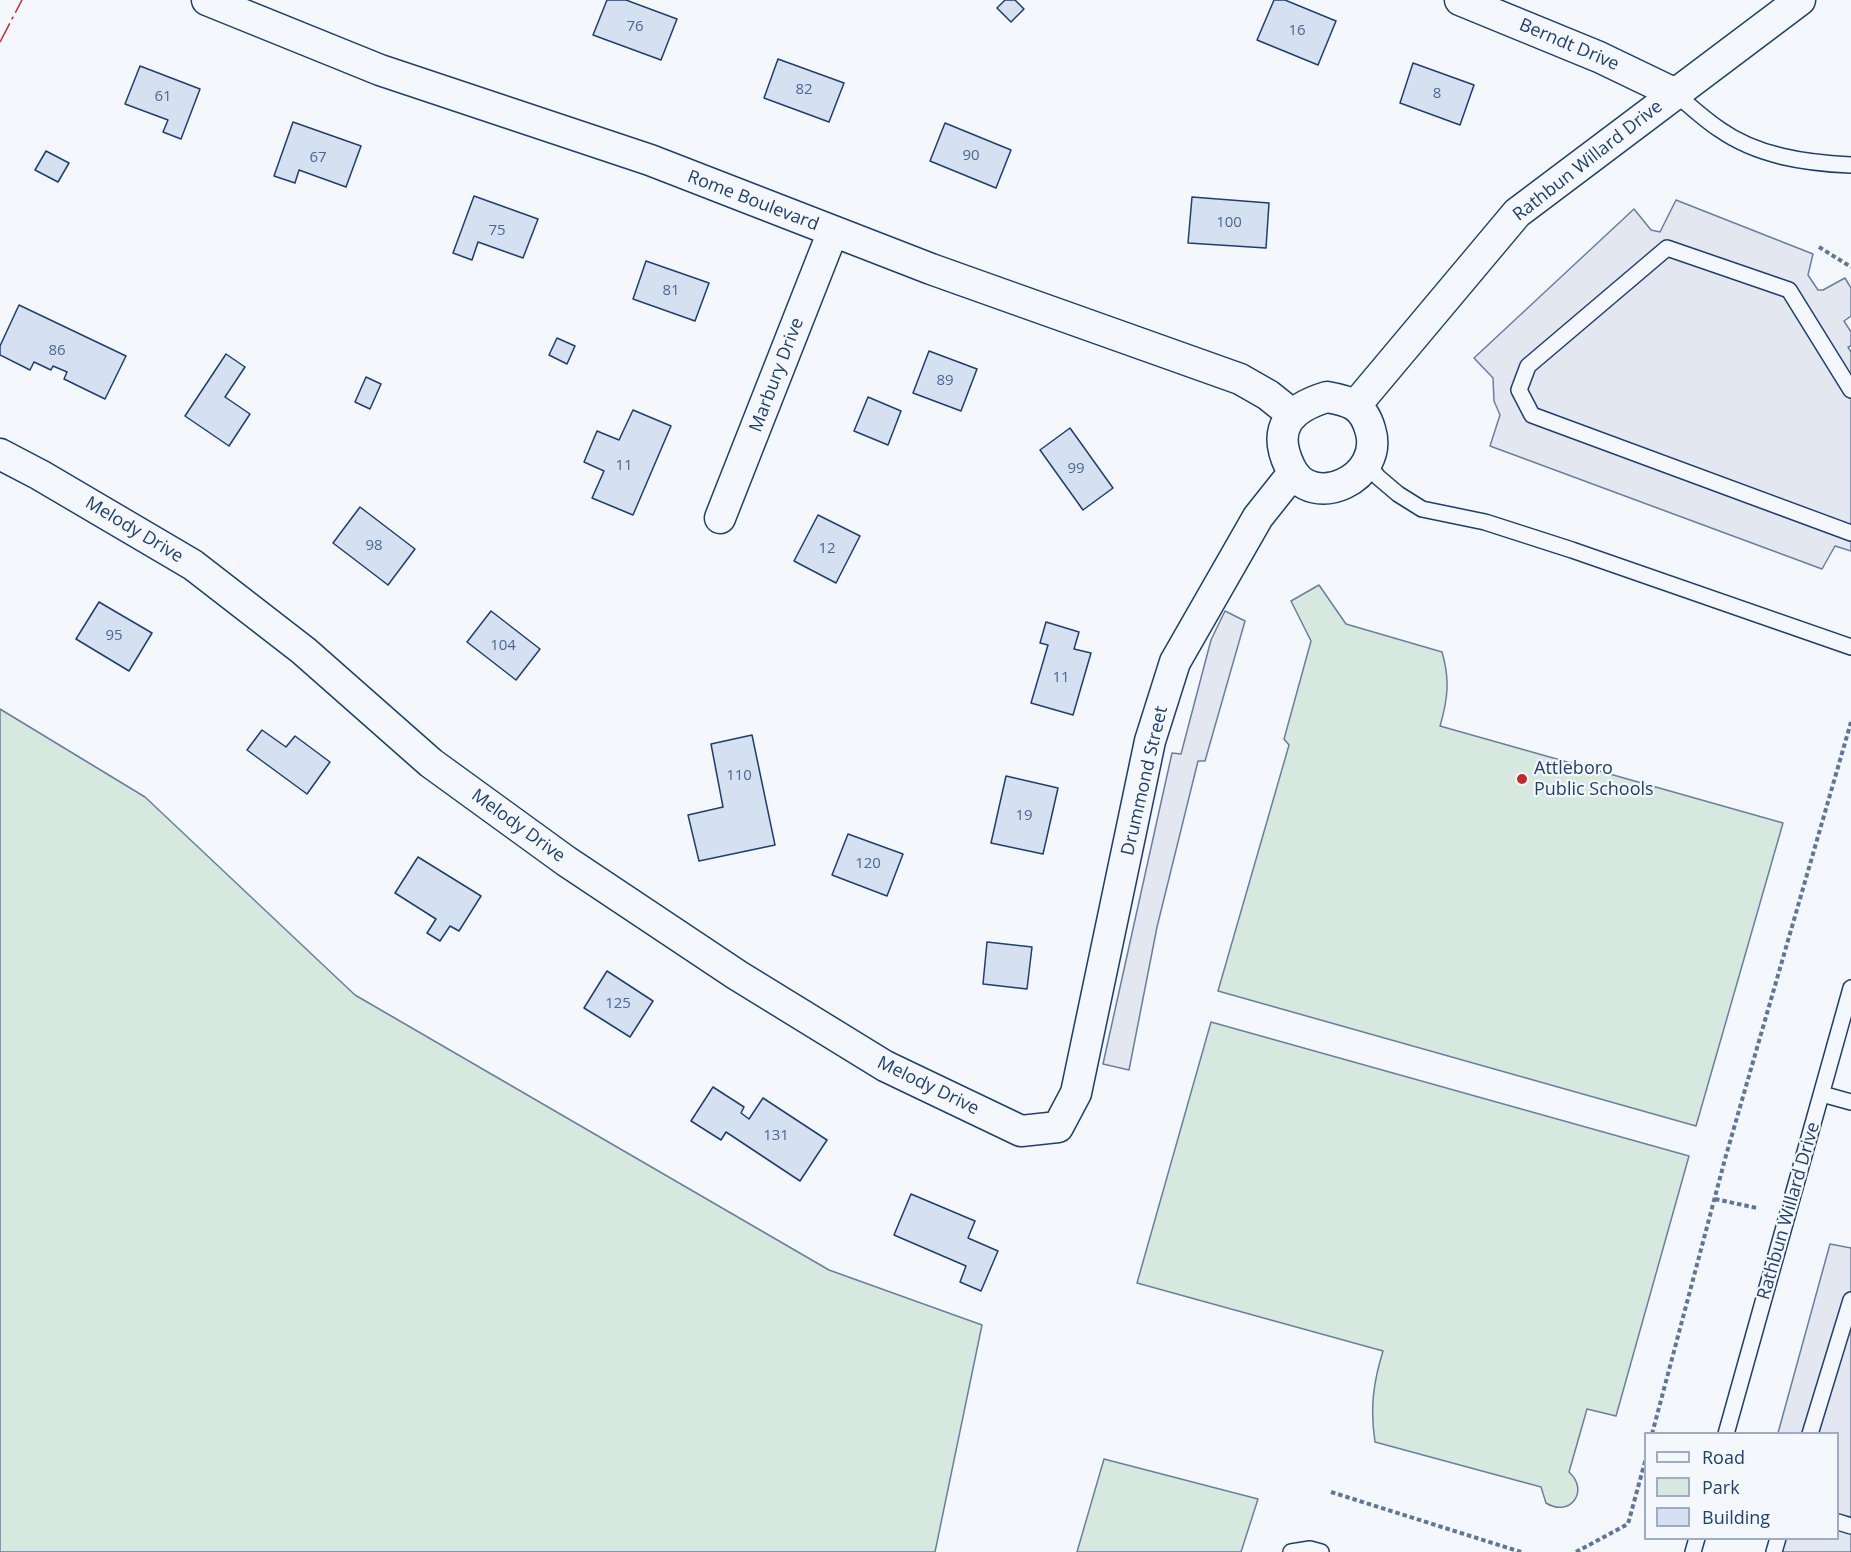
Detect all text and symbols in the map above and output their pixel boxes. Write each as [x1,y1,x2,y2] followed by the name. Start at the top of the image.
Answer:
[1516,14,1622,76] street label: Berndt Drive
[626,18,644,36] house number: 76
[1288,22,1306,40] house number: 16
[795,81,813,99] house number: 82
[1433,85,1441,103] house number: 8
[154,88,172,106] house number: 61
[1509,96,1667,226] street label: Rathbun Willard Drive
[962,147,980,165] house number: 90
[309,149,327,167] house number: 67
[684,166,822,236] street label: Rome Boulevard
[1216,214,1242,232] house number: 100
[488,222,506,240] house number: 75
[662,282,680,300] house number: 81
[745,315,809,435] street label: Marbury Drive
[48,342,66,360] house number: 86
[936,372,954,390] house number: 89
[615,457,633,475] house number: 11
[1067,460,1085,478] house number: 99
[81,492,187,568] street label: Melody Drive
[365,537,383,555] house number: 98
[818,540,836,558] house number: 12
[105,627,123,645] house number: 95
[490,637,516,655] house number: 104
[1052,669,1070,687] house number: 11
[1117,704,1173,858] street label: Drummond Street
[1534,758,1654,800] place label: Attleboro Public Schools
[726,767,752,785] house number: 110
[1515,772,1529,786] marker: Attleboro Public Schools
[467,785,569,867] street label: Melody Drive
[1015,807,1033,825] house number: 19
[855,855,881,873] house number: 120
[605,995,631,1013] house number: 125
[874,1052,982,1120] street label: Melody Drive
[1753,1120,1825,1302] street label: Rathbun Willard Drive
[763,1127,789,1145] house number: 131
[1644,1432,1839,1540] legend
[1702,1445,1745,1469] text: Road
[1702,1475,1740,1499] text: Park
[1702,1505,1770,1529] text: Building

